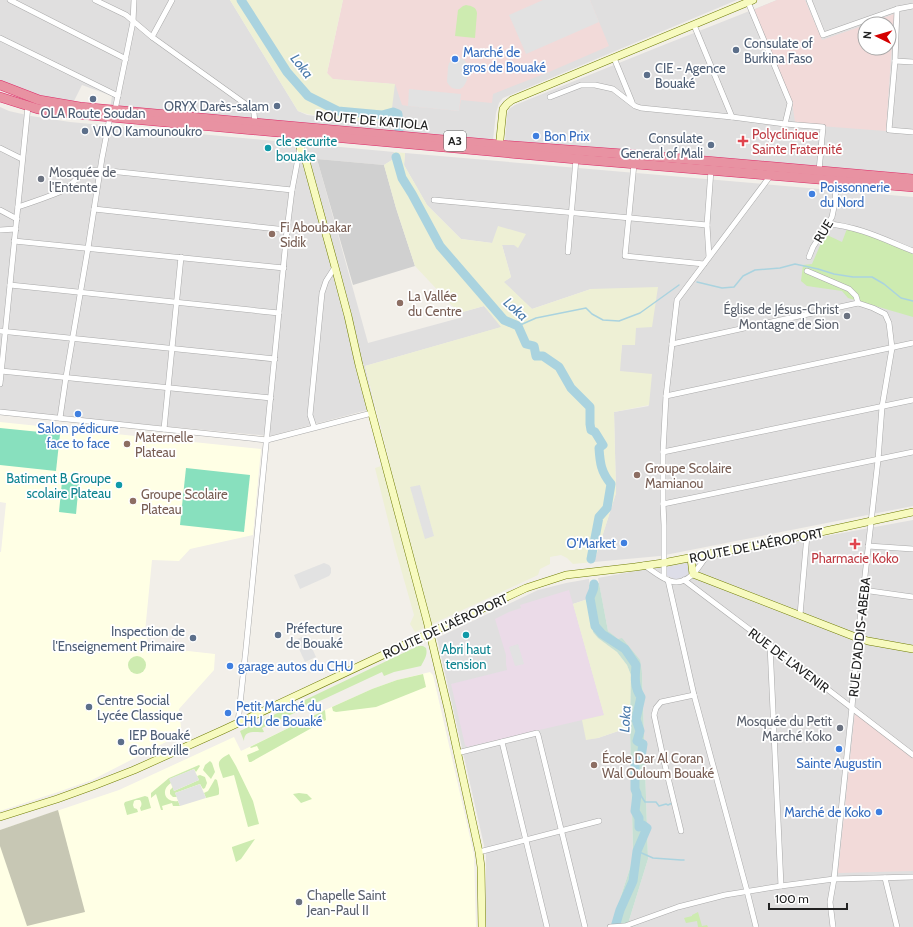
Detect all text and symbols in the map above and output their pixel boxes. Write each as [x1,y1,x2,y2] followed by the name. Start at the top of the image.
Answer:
[857,16,897,56] north arrow
[860,31,874,40] text: N
[744,35,814,66] place label: Consulate of Burkina Faso
[463,44,546,75] place label: Marché de gros de Bouaké
[731,45,741,55] marker: Consulate of Burkina Faso
[287,50,317,82] water label: Loka
[450,54,460,64] marker: Marché de gros de Bouaké
[655,60,726,91] place label: CIE - Agence Bouaké
[642,70,652,80] marker: CIE - Agence Bouaké
[88,94,98,104] marker: OLA Route Soudan
[164,98,269,114] place label: ORYX Darès-salam
[272,101,282,111] marker: ORYX Darès-salam
[40,105,146,121] place label: OLA Route Soudan
[315,107,429,133] street label: ROUTE DE KATIOLA
[93,123,202,139] place label: VIVO Kamounoukro
[80,126,90,136] marker: VIVO Kamounoukro
[752,126,842,157] place label: Polyclinique Sainte Fraternité
[544,128,590,144] place label: Bon Prix
[621,130,703,161] place label: Consulate General of Mali
[444,131,466,151] road number: A3
[531,131,541,141] marker: Bon Prix
[276,133,337,164] place label: cle securite bouake
[737,135,749,147] marker: Polyclinique Sainte Fraternité
[706,140,716,150] marker: Consulate General of Mali
[263,143,273,153] marker: cle securite bouake
[49,164,116,195] place label: Mosquée de l'Entente
[36,174,46,184] marker: Mosquée de l'Entente
[820,179,890,210] place label: Poissonnerie du Nord
[807,189,817,199] marker: Poissonnerie du Nord
[810,216,836,246] street label: RUE
[280,219,352,250] place label: Fi Aboubakar Sidik
[267,229,277,239] marker: Fi Aboubakar Sidik
[408,288,462,319] place label: La Vallée du Centre
[500,293,532,325] water label: Loka
[395,298,405,308] marker: La Vallée du Centre
[723,300,840,332] place label: Église de Jésus-Christ Montagne de Sion
[842,311,852,321] marker: Église de Jésus-Christ Montagne de Sion
[73,409,83,419] marker: Salon pédicure face to face
[37,420,119,451] place label: Salon pédicure face to face
[135,429,194,460] place label: Maternelle Plateau
[122,439,132,449] marker: Maternelle Plateau
[645,460,732,491] place label: Groupe Scolaire Mamianou
[6,470,111,501] place label: Batiment B Groupe scolaire Plateau
[632,470,642,480] marker: Groupe Scolaire Mamianou
[114,480,124,490] marker: Batiment B Groupe scolaire Plateau
[141,486,228,517] place label: Groupe Scolaire Plateau
[128,496,138,506] marker: Groupe Scolaire Plateau
[688,523,824,566] street label: ROUTE DE L'AÉROPORT
[567,535,617,551] place label: O'Market
[619,538,629,548] marker: O'Market
[850,539,860,549] marker: Pharmacie Koko
[811,550,899,566] place label: Pharmacie Koko
[845,576,873,698] street label: RUE D'ADDIS-ABEBA
[380,589,510,662] street label: ROUTE DE L'AÉROPORT
[286,620,343,651] place label: Préfecture de Bouaké
[53,623,185,654] place label: Inspection de l'Enseignement Primaire
[746,624,833,696] street label: RUE DE L'AVENIR
[273,630,283,640] marker: Préfecture de Bouaké
[461,630,471,640] marker: Abri haut tension
[188,633,198,643] marker: Inspection de l'Enseignement Primaire
[441,641,491,672] place label: Abri haut tension
[238,658,353,674] place label: garage autos du CHU
[225,661,235,671] marker: garage autos du CHU
[97,692,183,723] place label: Centre Social Lycée Classique
[236,698,323,729] place label: Petit Marché du CHU de Bouaké
[84,702,94,712] marker: Centre Social Lycée Classique
[615,705,635,733] water label: Loka
[223,708,233,718] marker: Petit Marché du CHU de Bouaké
[736,713,833,744] place label: Mosquée du Petit Marché Koko
[835,723,845,733] marker: Mosquée du Petit Marché Koko
[129,727,190,758] place label: IEP Bouaké Gonfreville
[116,737,126,747] marker: IEP Bouaké Gonfreville
[834,744,844,754] marker: Sainte Augustin
[602,749,715,781] place label: École Dar Al Coran Wal Ouloum Bouaké
[796,755,882,771] place label: Sainte Augustin
[589,760,599,770] marker: École Dar Al Coran Wal Ouloum Bouaké
[784,804,871,820] place label: Marché de Koko
[874,807,884,817] marker: Marché de Koko
[769,885,847,911] scale bar
[306,887,387,918] place label: Chapelle Saint Jean-Paul II
[775,891,809,906] text: 100 m
[294,897,304,907] marker: Chapelle Saint Jean-Paul II

